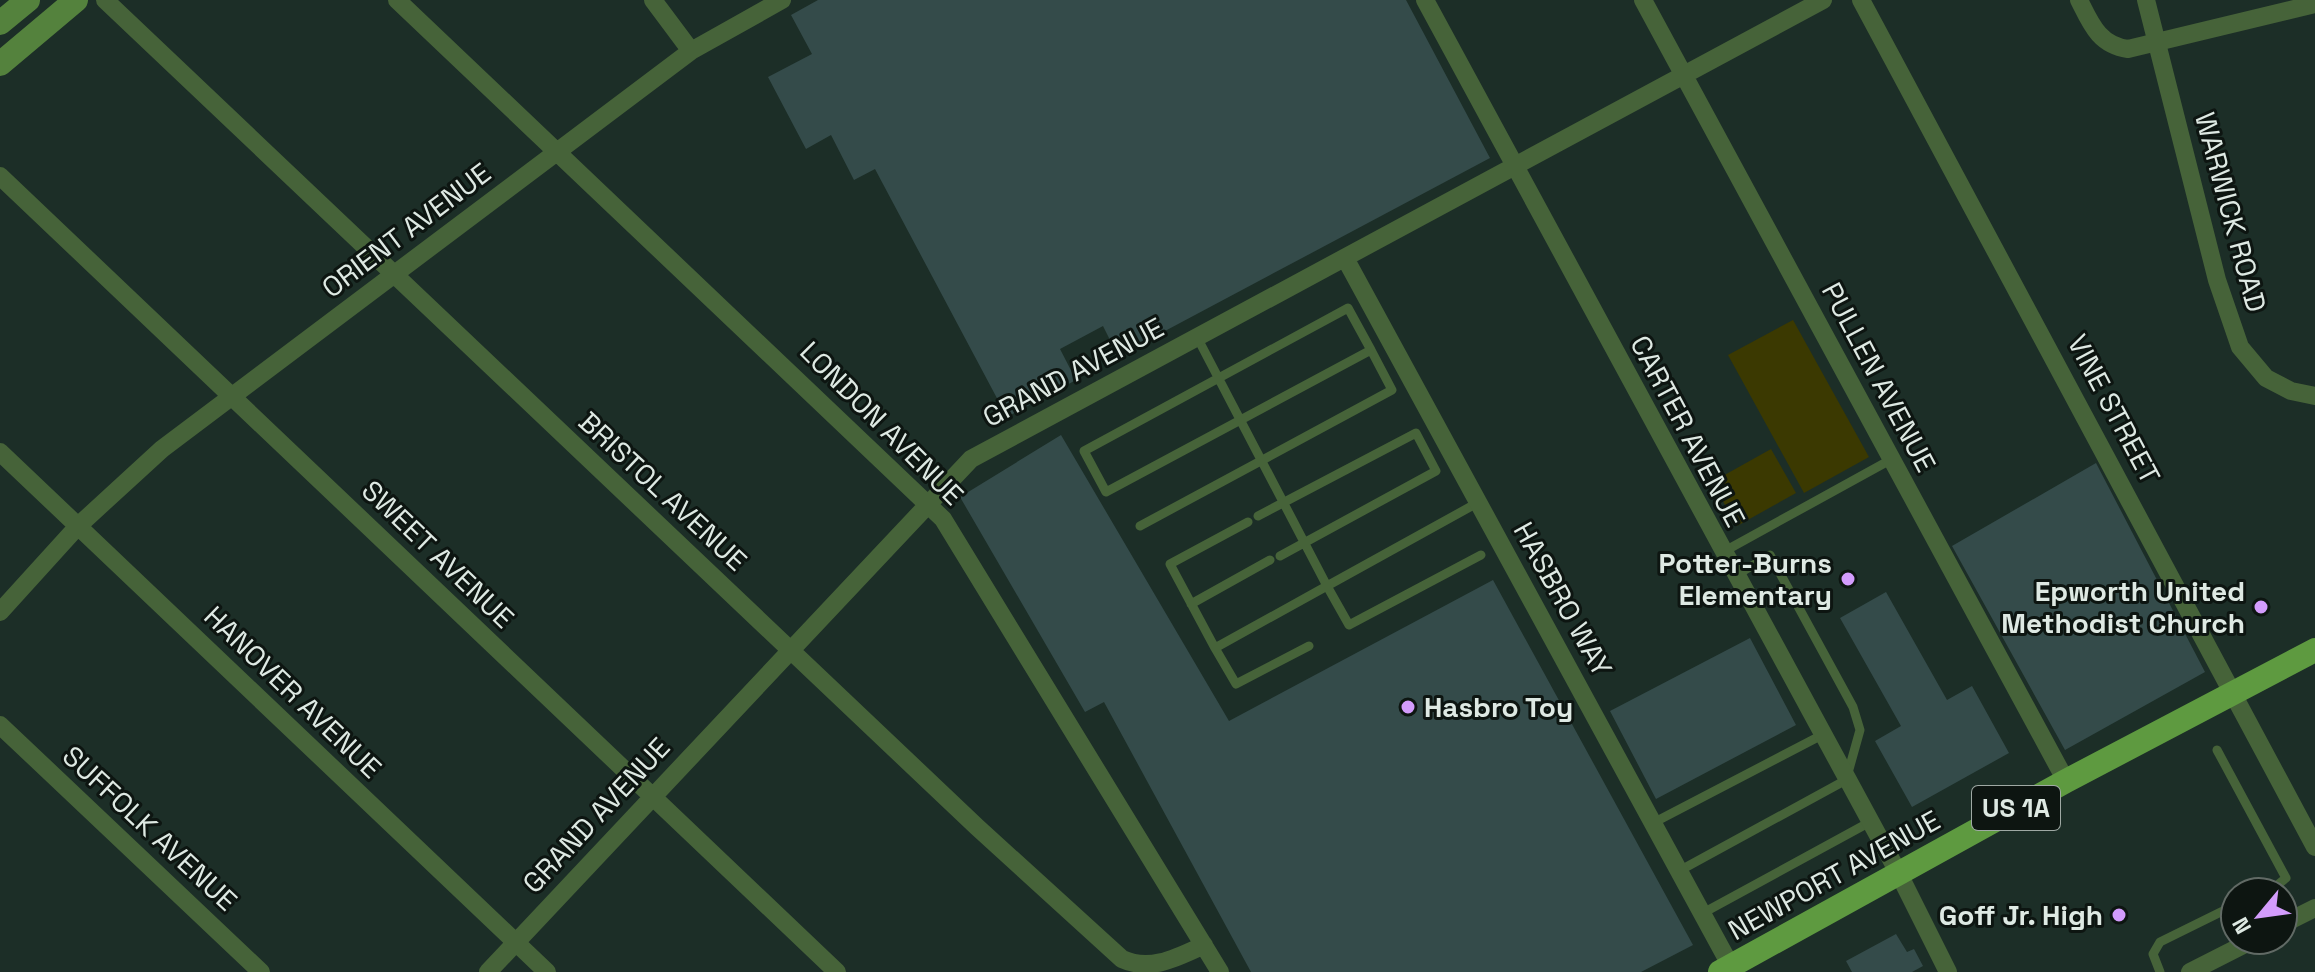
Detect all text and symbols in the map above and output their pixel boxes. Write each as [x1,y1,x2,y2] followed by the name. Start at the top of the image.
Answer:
[2187,108,2275,316] street label: WARWICK ROAD
[314,155,498,305] street label: ORIENT AVENUE
[1814,276,1944,478] street label: PULLEN AVENUE
[976,309,1170,435] street label: GRAND AVENUE
[2060,328,2168,490] street label: VINE STREET
[1622,329,1754,533] street label: CARTER AVENUE
[793,334,971,512] street label: LONDON AVENUE
[571,404,755,578] street label: BRISTOL AVENUE
[354,472,522,636] street label: SWEET AVENUE
[1506,515,1620,683] street label: HASBRO WAY
[1659,545,1832,613] place label: Potter-Burns Elementary
[1839,570,1857,588] marker: Potter-Burns Elementary
[2001,573,2245,641] place label: Epworth United Methodist Church
[197,598,389,786] street label: HANOVER AVENUE
[2252,598,2270,616] marker: Epworth United Methodist Church
[1424,689,1573,725] place label: Hasbro Toy
[1399,698,1417,716] marker: Hasbro Toy
[515,730,677,900] street label: GRAND AVENUE
[55,738,245,918] street label: SUFFOLK AVENUE
[1972,786,2060,830] road number: US 1A
[1722,802,1946,948] street label: NEWPORT AVENUE
[2219,876,2299,956] north arrow
[1939,897,2103,933] place label: Goff Jr. High
[2110,906,2128,924] marker: Goff Jr. High
[2226,912,2257,939] text: N

